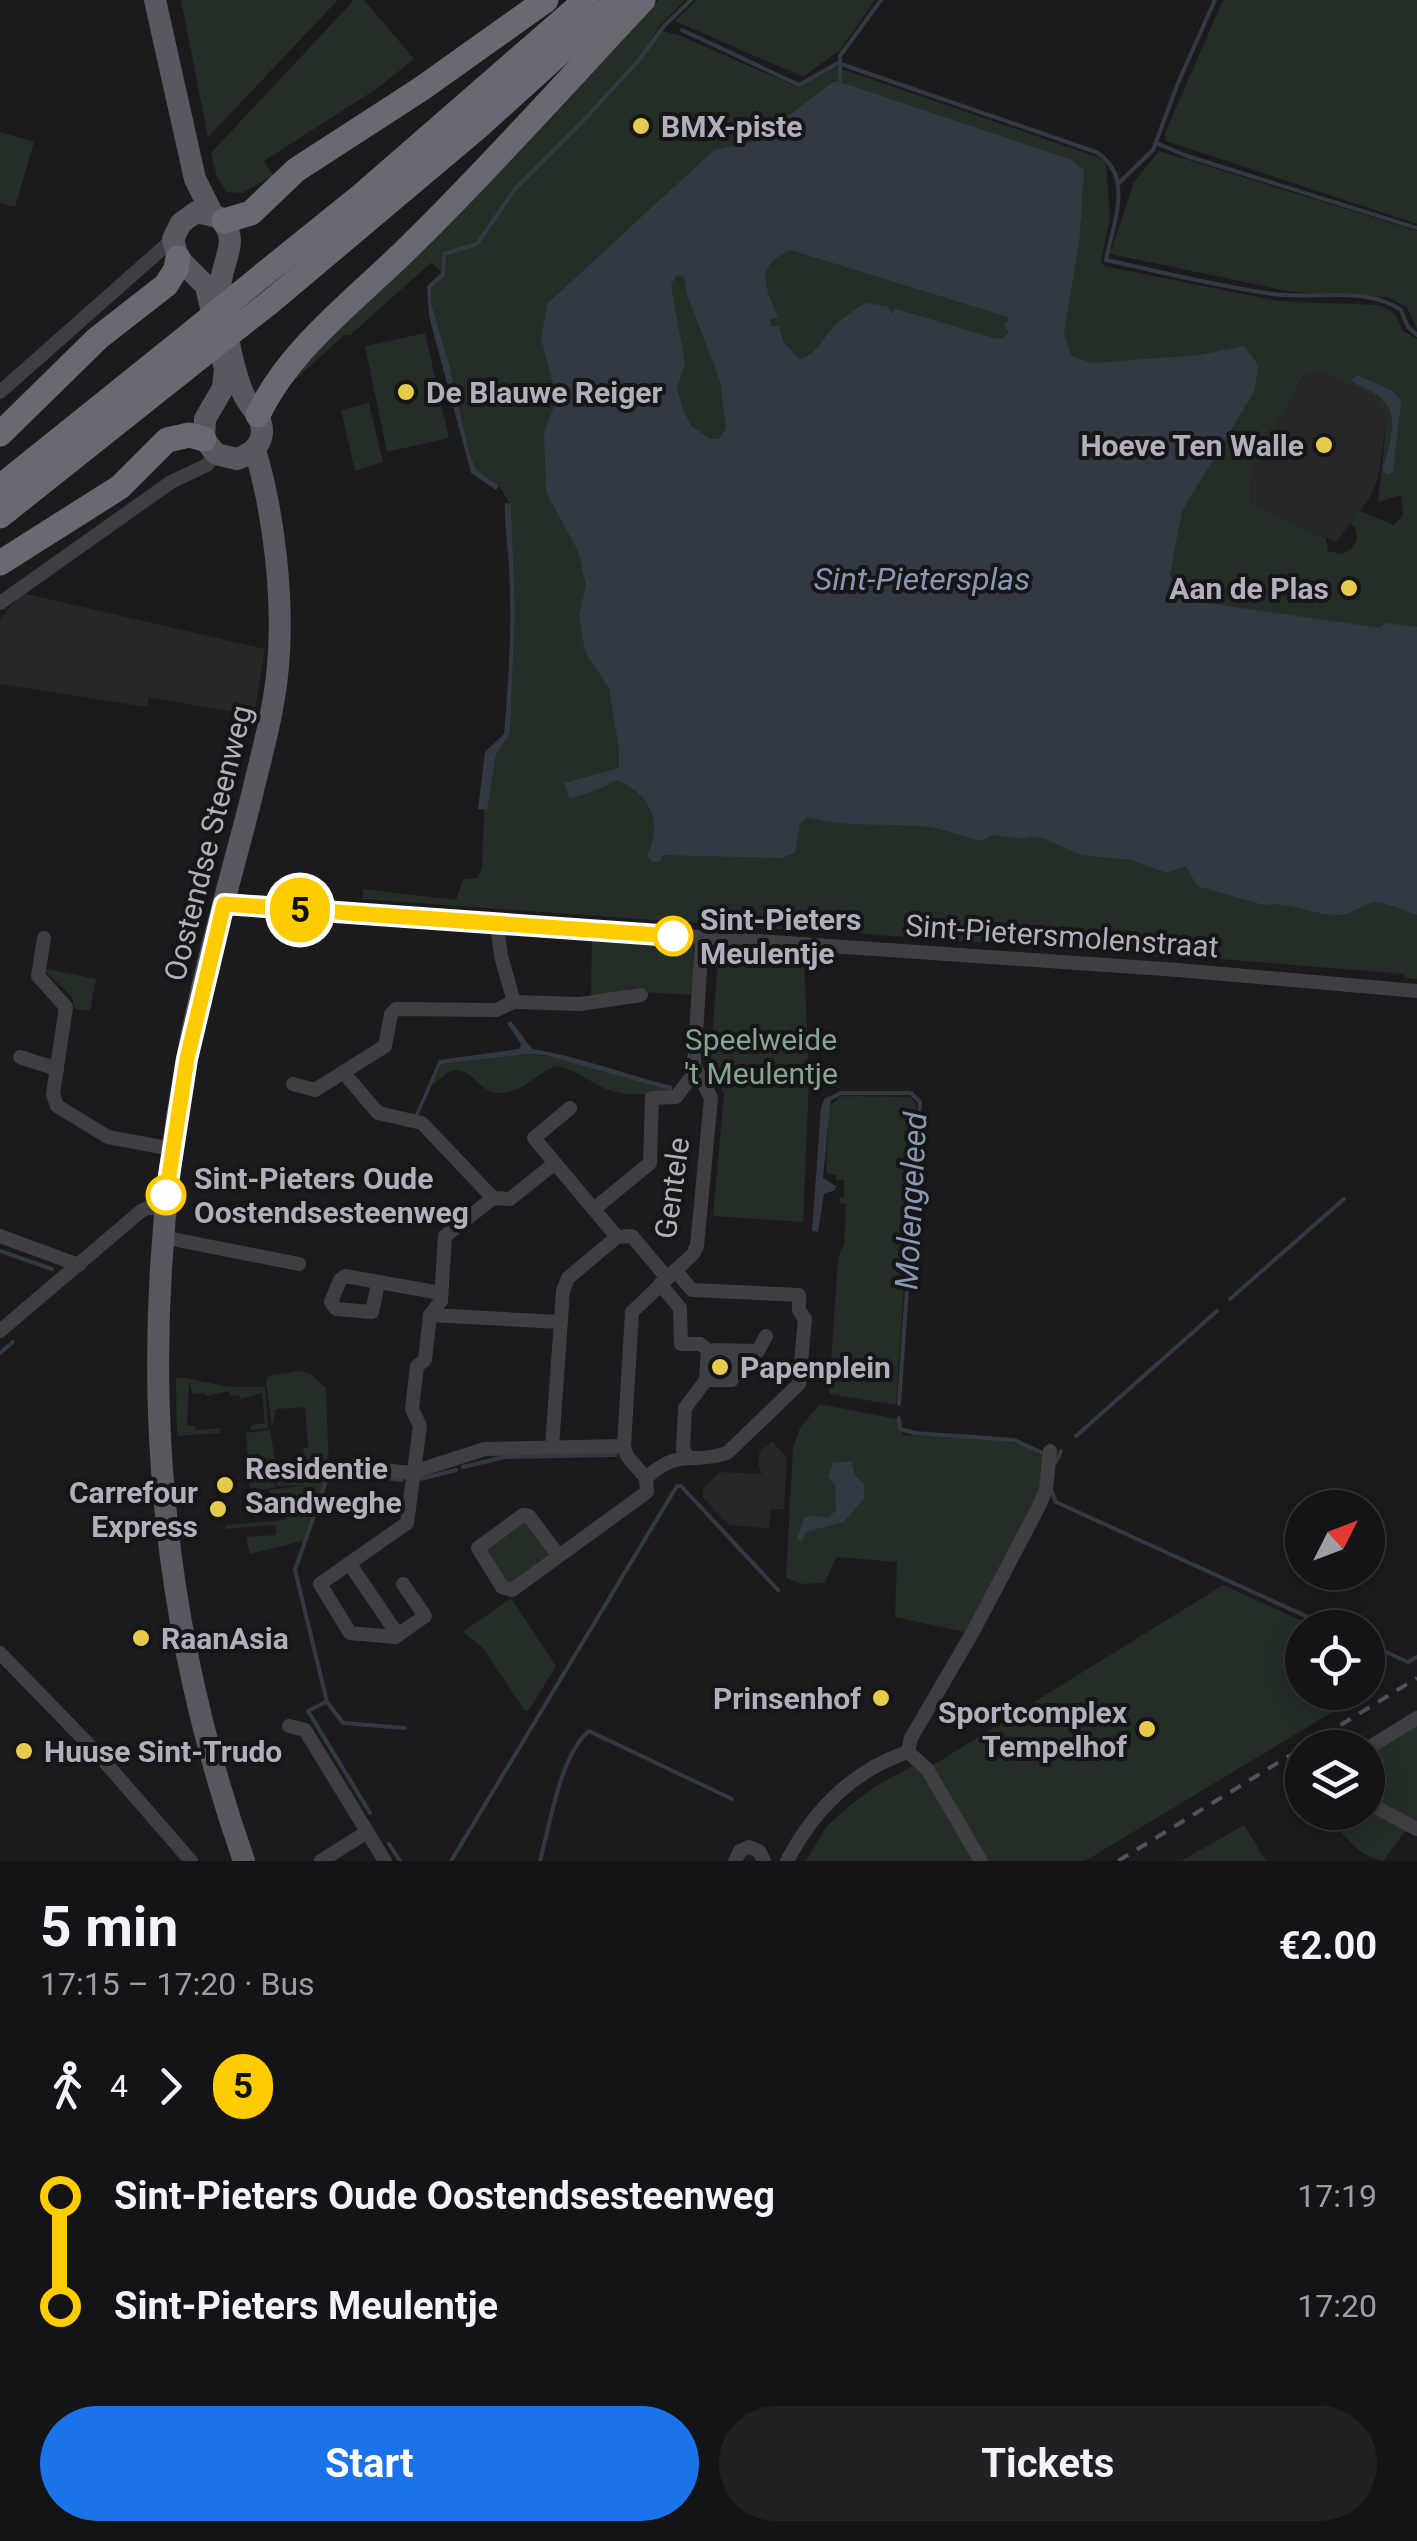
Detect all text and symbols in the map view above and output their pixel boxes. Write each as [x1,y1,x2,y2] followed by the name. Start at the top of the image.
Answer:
[661,109,802,144] place label: BMX-piste
[630,115,652,137] marker: BMX-piste
[426,375,662,410] place label: De Blauwe Reiger
[395,381,417,403] marker: De Blauwe Reiger
[1080,428,1304,463] place label: Hoeve Ten Walle
[1313,434,1335,456] marker: Hoeve Ten Walle
[814,560,1030,598] water label: Sint-Pietersplas
[1169,571,1329,606] place label: Aan de Plas
[1338,577,1360,599] marker: Aan de Plas
[157,702,259,984] street label: Oostendse Steenweg
[268,878,332,942] line badge: 5
[290,890,310,931] text: 5
[700,902,861,971] place label: Sint-Pieters Meulentje
[904,908,1220,964] street label: Sint-Pietersmolenstraat
[654,917,692,955] marker: Sint-Pieters Meulentje
[684,1022,838,1091] park label: Speelweide 't Meulentje
[887,1111,935,1291] water label: Molengeleed
[648,1135,696,1241] street label: Gentele
[194,1161,469,1230] place label: Sint-Pieters Oude Oostendsesteenweg
[147,1176,185,1214] marker: Sint-Pieters Oude Oostendsesteenweg
[740,1350,891,1385] place label: Papenplein
[709,1356,731,1378] marker: Papenplein
[245,1451,402,1520] place label: Residentie Sandweghe
[214,1474,236,1496] marker: Residentie Sandweghe
[69,1475,198,1544] place label: Carrefour Express
[1285,1490,1385,1590] north arrow
[1285,1490,1385,1830] map controls
[207,1498,229,1520] marker: Carrefour Express
[1285,1610,1385,1710] button: locate
[161,1621,289,1656] place label: RaanAsia
[130,1627,152,1649] marker: RaanAsia
[713,1681,861,1716] place label: Prinsenhof
[870,1687,892,1709] marker: Prinsenhof
[938,1695,1128,1764] place label: Sportcomplex Tempelhof
[1136,1718,1158,1740] marker: Sportcomplex Tempelhof
[1285,1730,1385,1830] button: layers
[44,1734,282,1769] place label: Huuse Sint-Trudo
[13,1740,35,1762] marker: Huuse Sint-Trudo
[40,1895,178,1959] text: 5 min
[1279,1924,1377,1968] text: €2.00
[40,1965,315,2003] text: 17:15 – 17:20 · Bus
[40,2059,95,2114] icon: walk
[143,2059,198,2114] icon: forward
[233,2066,253,2107] text: 5
[110,2067,128,2105] text: 4
[114,2174,775,2218] text: Sint-Pieters Oude Oostendsesteenweg
[1297,2177,1377,2215] text: 17:19
[114,2284,498,2328] text: Sint-Pieters Meulentje
[1297,2287,1377,2325] text: 17:20
[40,2406,699,2521] button: Start
[719,2406,1377,2521] button: Tickets

